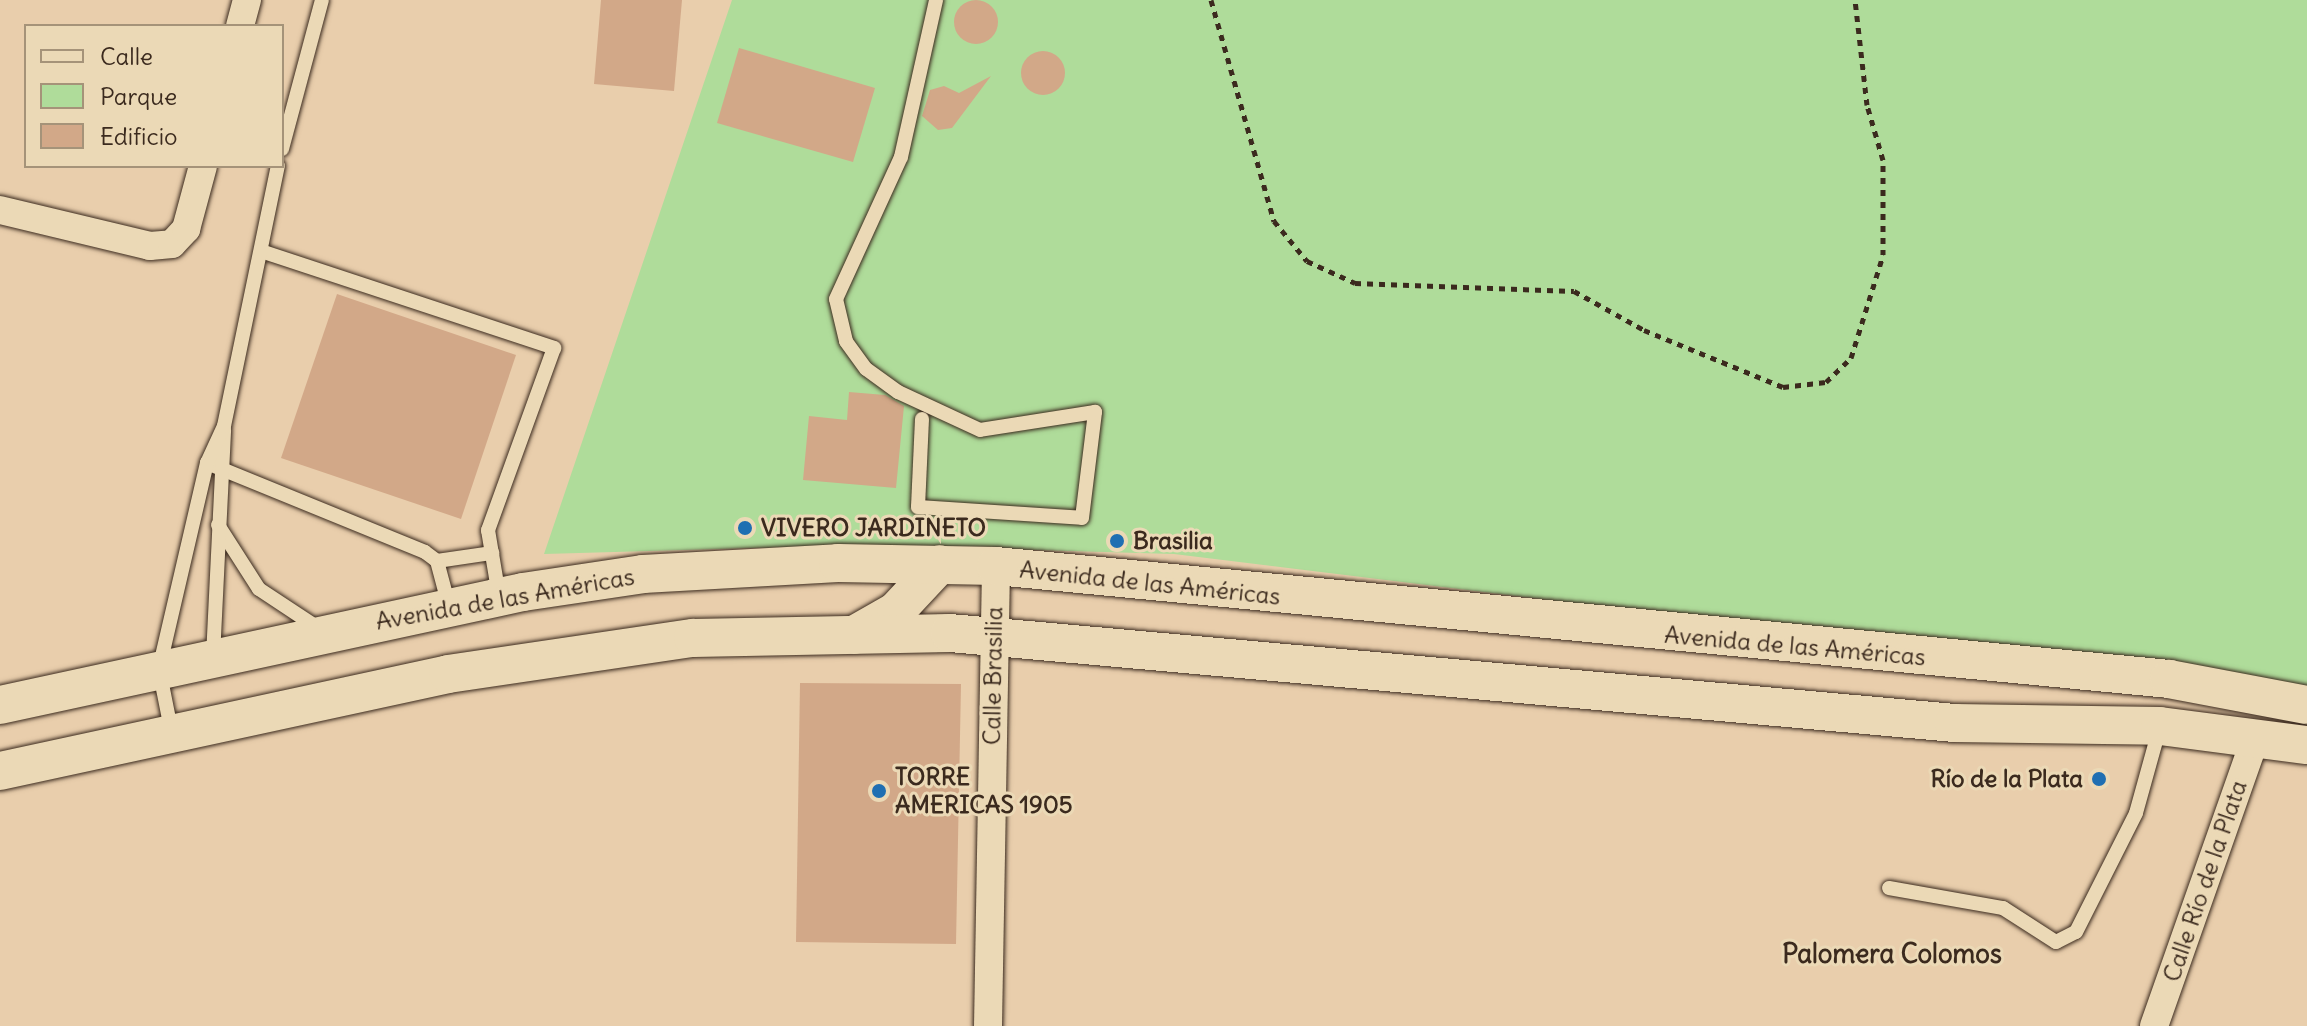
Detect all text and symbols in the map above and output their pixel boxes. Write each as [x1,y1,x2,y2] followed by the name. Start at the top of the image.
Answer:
[24,24,284,168] legend
[100,41,153,71] text: Calle
[100,81,177,111] text: Parque
[100,121,178,151] text: Edificio
[761,514,986,542] place label: VIVERO JARDINETO
[736,519,754,537] marker: VIVERO JARDINETO
[1133,527,1213,555] place label: Brasilia
[1108,532,1126,550] marker: Brasilia
[1018,555,1282,611] street label: Avenida de las Américas
[373,562,637,636] street label: Avenida de las Américas
[977,607,1009,745] street label: Calle Brasilia
[1663,620,1927,672] street label: Avenida de las Américas
[895,763,1073,819] place label: TORRE AMERICAS 1905
[1930,765,2083,793] place label: Río de la Plata
[2090,770,2108,788] marker: Río de la Plata
[2157,776,2253,986] street label: Calle Río de la Plata
[870,782,888,800] marker: TORRE AMERICAS 1905
[1782,938,2002,970] district label: Palomera Colomos

